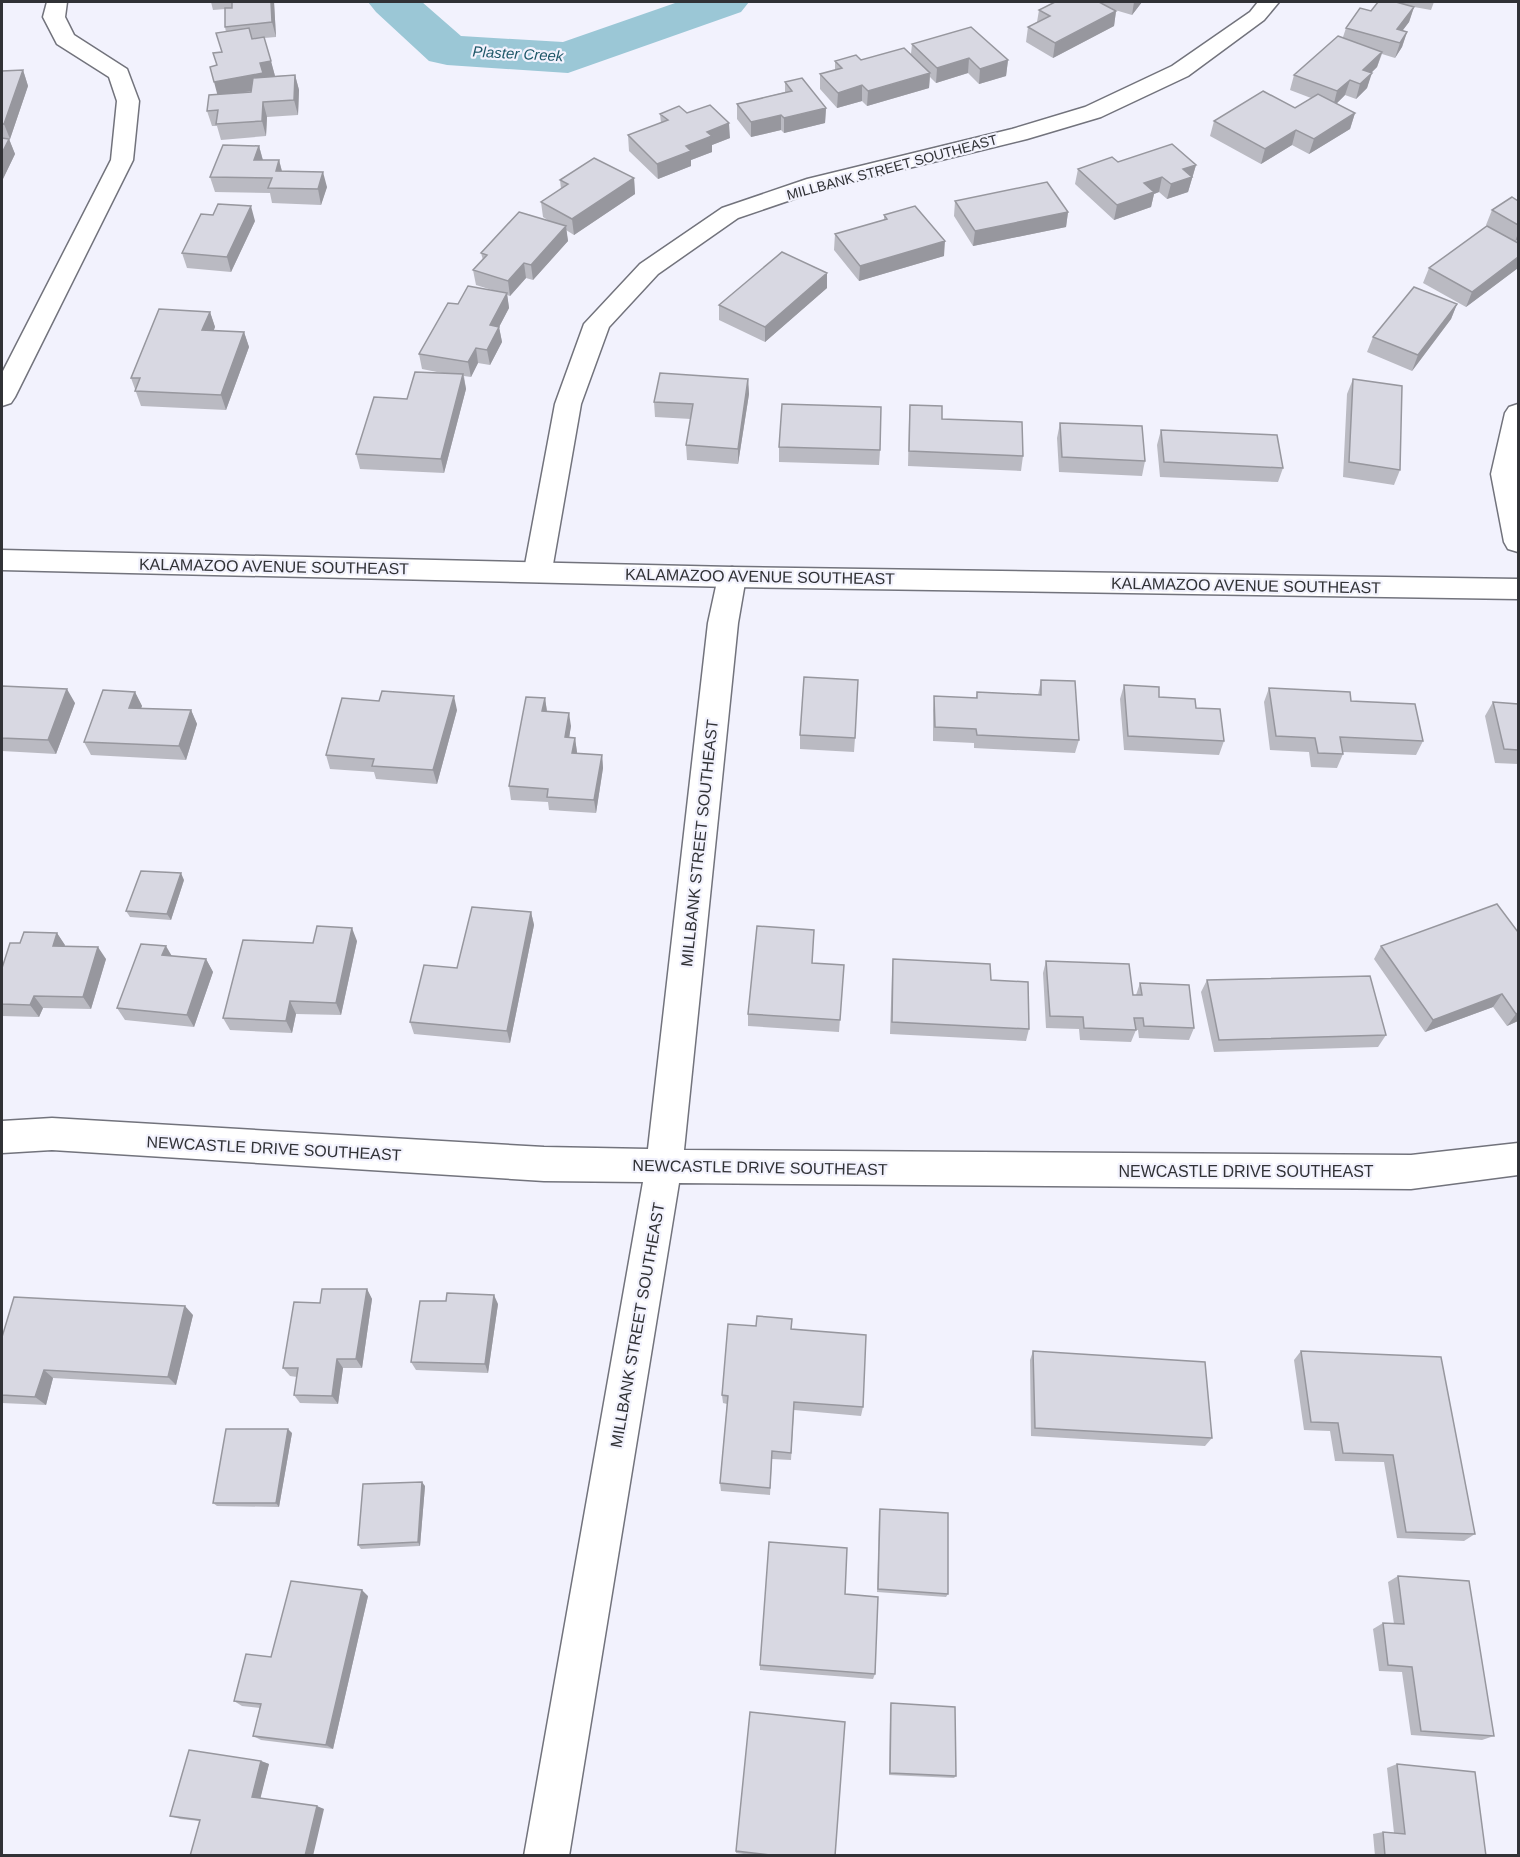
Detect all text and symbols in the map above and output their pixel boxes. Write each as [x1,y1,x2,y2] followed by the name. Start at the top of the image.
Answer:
[472,43,565,64] water label: Plaster Creek
[785,131,1000,203] street label: MILLBANK STREET SOUTHEAST
[139,556,409,577] street label: KALAMAZOO AVENUE SOUTHEAST
[625,566,895,587] street label: KALAMAZOO AVENUE SOUTHEAST
[1111,575,1381,596] street label: KALAMAZOO AVENUE SOUTHEAST
[678,718,721,968] street label: MILLBANK STREET SOUTHEAST
[146,1133,402,1164] street label: NEWCASTLE DRIVE SOUTHEAST
[632,1157,888,1178] street label: NEWCASTLE DRIVE SOUTHEAST
[1118,1163,1374,1180] street label: NEWCASTLE DRIVE SOUTHEAST
[608,1201,667,1449] street label: MILLBANK STREET SOUTHEAST

